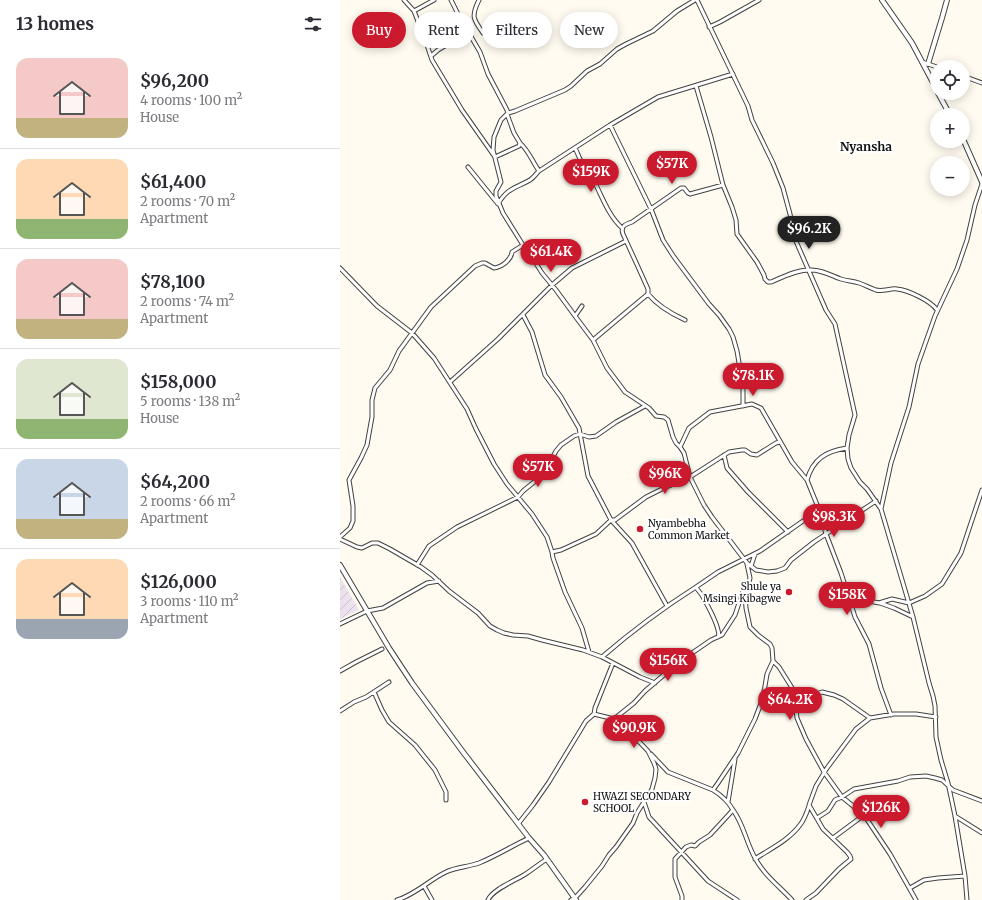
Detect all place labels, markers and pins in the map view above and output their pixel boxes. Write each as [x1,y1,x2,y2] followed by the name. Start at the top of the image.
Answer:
[648,151,696,185] pin: $57K
[563,159,619,193] pin: $159K
[776,216,842,250] pin: $96.2K
[518,239,584,273] pin: $61.4K
[720,363,786,397] pin: $78.1K
[514,454,562,488] pin: $57K
[641,461,689,495] pin: $96K
[801,504,867,538] pin: $98.3K
[648,517,730,542] place label: Nyambebha Common Market
[635,524,645,534] marker: Nyambebha Common Market
[703,580,782,605] place label: Shule ya Msingi Kibagwe
[819,582,875,616] pin: $158K
[784,587,794,597] marker: Shule ya Msingi Kibagwe
[640,648,696,682] pin: $156K
[757,687,823,721] pin: $64.2K
[601,715,667,749] pin: $90.9K
[593,790,691,815] place label: HWAZI SECONDARY SCHOOL
[853,795,909,829] pin: $126K
[580,797,590,807] marker: HWAZI SECONDARY SCHOOL

